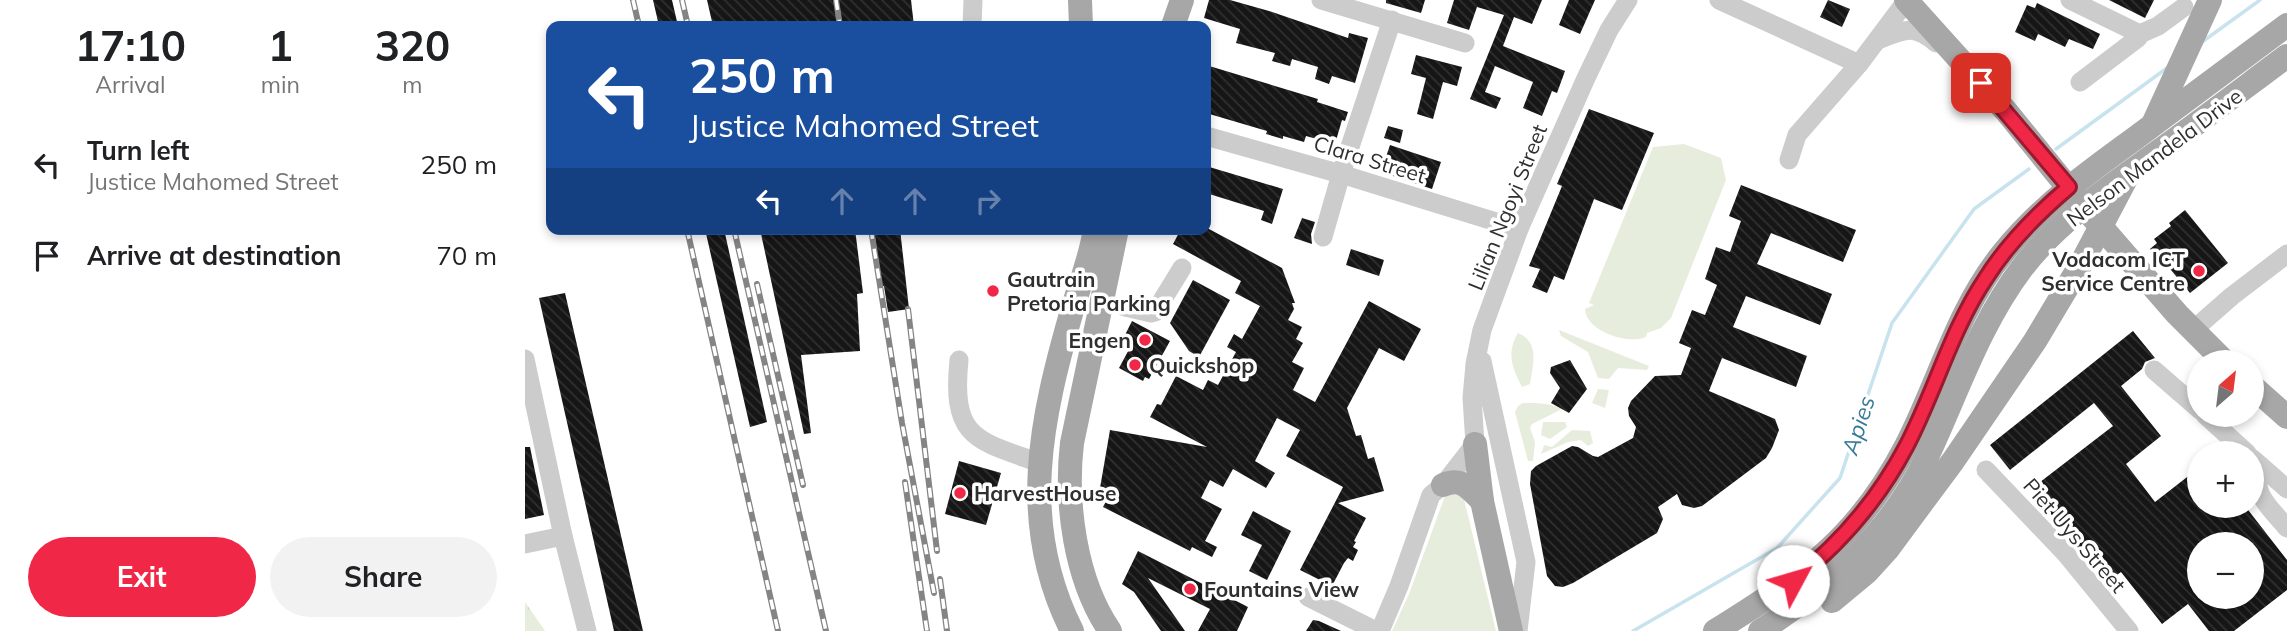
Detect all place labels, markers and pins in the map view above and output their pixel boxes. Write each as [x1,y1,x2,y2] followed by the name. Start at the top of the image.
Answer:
[1951,53,2011,113] pin
[2041,246,2185,296] place label: Vodacom ICT Service Centre
[2191,263,2207,279] marker: Vodacom ICT Service Centre
[1007,266,1171,316] place label: Gautrain Pretoria Parking
[985,283,1001,299] marker: Gautrain Pretoria Parking
[1069,327,1131,353] place label: Engen
[1137,332,1153,348] marker: Engen
[1149,352,1254,378] place label: Quickshop
[1127,357,1143,373] marker: Quickshop
[974,480,1117,506] place label: HarvestHouse
[952,485,968,501] marker: HarvestHouse
[1204,576,1360,602] place label: Fountains View
[1182,581,1198,597] marker: Fountains View

